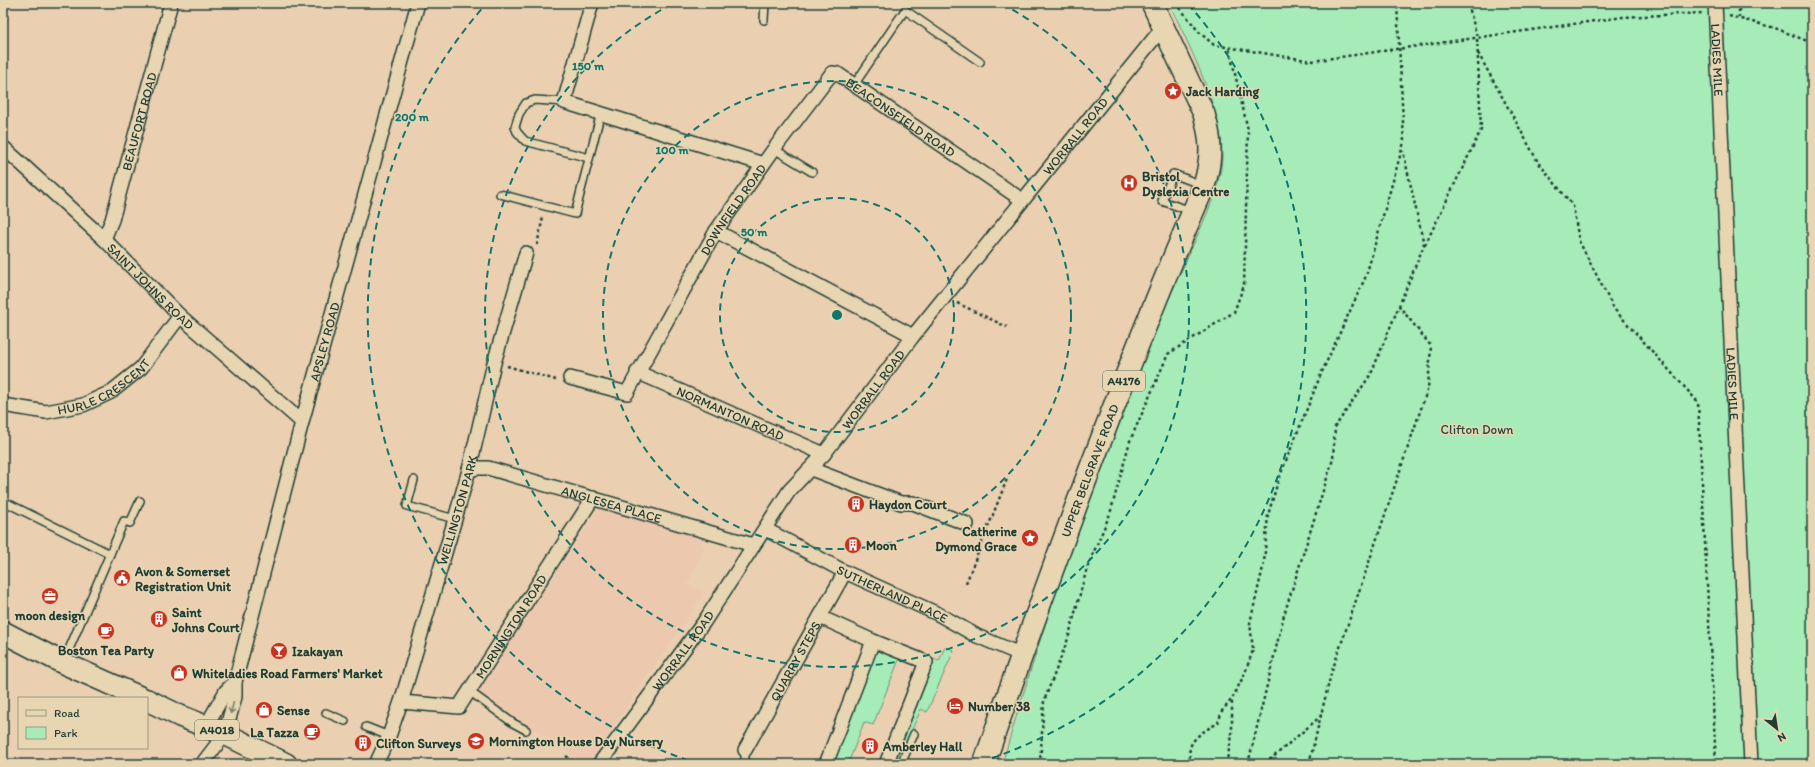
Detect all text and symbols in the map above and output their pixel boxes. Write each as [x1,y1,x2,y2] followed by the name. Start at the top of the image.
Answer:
[1708,23,1727,97] street label: LADIES MILE
[572,59,605,73] text: 150 m
[118,70,160,172] street label: BEAUFORT ROAD
[843,74,959,160] street label: BEACONSFIELD ROAD
[1163,81,1183,101] place icon: Jack Harding
[1185,84,1259,100] place label: Jack Harding
[1039,94,1111,178] street label: WORRALL ROAD
[395,110,430,124] text: 200 m
[655,143,689,157] text: 100 m
[697,161,769,258] street label: DOWNFIELD ROAD
[1142,169,1229,200] place label: Bristol Dyslexia Centre
[1119,173,1139,193] hospital icon: Bristol Dyslexia Centre
[741,225,768,239] text: 50 m
[104,240,198,333] street label: SAINT JOHNS ROAD
[306,300,342,383] street label: APSLEY ROAD
[830,308,844,322] centre of rings
[838,346,908,432] street label: WORRALL ROAD
[1724,347,1742,420] street label: LADIES MILE
[56,355,153,417] street label: HURLE CRESCENT
[1103,371,1145,391] road number: A4176
[674,383,786,443] street label: NORMANTON ROAD
[1058,401,1122,539] street label: UPPER BELGRAVE ROAD
[1441,422,1514,437] park label: Clifton Down
[434,453,480,566] street label: WELLINGTON PARK
[560,482,664,526] street label: ANGLESEA PLACE
[846,494,866,514] building icon: Haydon Court
[869,497,947,513] place label: Haydon Court
[935,524,1017,555] place label: Catherine Dymond Grace
[1020,528,1040,548] place icon: Catherine Dymond Grace
[843,535,863,555] building icon: Moon
[866,538,897,553] place label: Moon
[834,562,951,626] street label: SUTHERLAND PLACE
[134,564,231,595] place label: Avon & Somerset Registration Unit
[112,568,132,588] public building icon: Avon & Somerset Registration Unit
[472,571,550,681] street label: MORNINGTON ROAD
[40,586,60,606] office icon: moon design
[171,605,240,635] place label: Saint Johns Court
[648,607,717,693] street label: WORRALL ROAD
[14,608,86,624] place label: moon design
[149,609,169,629] building icon: Saint Johns Court
[767,618,823,704] street label: QUARRY STEPS
[96,621,116,641] cafe icon: Boston Tea Party
[269,641,289,661] bar icon: Izakayan
[58,643,155,659] place label: Boston Tea Party
[292,644,344,660] place label: Izakayan
[169,663,189,683] shop icon: Whiteladies Road Farmers' Market
[192,666,383,681] place label: Whiteladies Road Farmers' Market
[945,696,965,716] hotel icon: Number 38
[18,697,148,749] legend
[968,699,1030,714] place label: Number 38
[254,700,274,720] shop icon: Sense
[228,701,235,714] one-way arrow
[277,703,310,718] place label: Sense
[54,706,80,720] text: Road
[1757,709,1797,749] north arrow
[195,720,239,740] road number: A4018
[302,722,322,742] cafe icon: La Tazza
[250,725,299,740] place label: La Tazza
[54,726,78,740] text: Park
[1775,730,1788,745] text: N
[466,731,486,751] school or university icon: Mornington House Day Nursery
[353,733,373,753] building icon: Clifton Surveys
[489,734,664,750] place label: Mornington House Day Nursery
[376,736,461,752] place label: Clifton Surveys
[860,736,880,756] building icon: Amberley Hall
[882,739,963,755] place label: Amberley Hall

